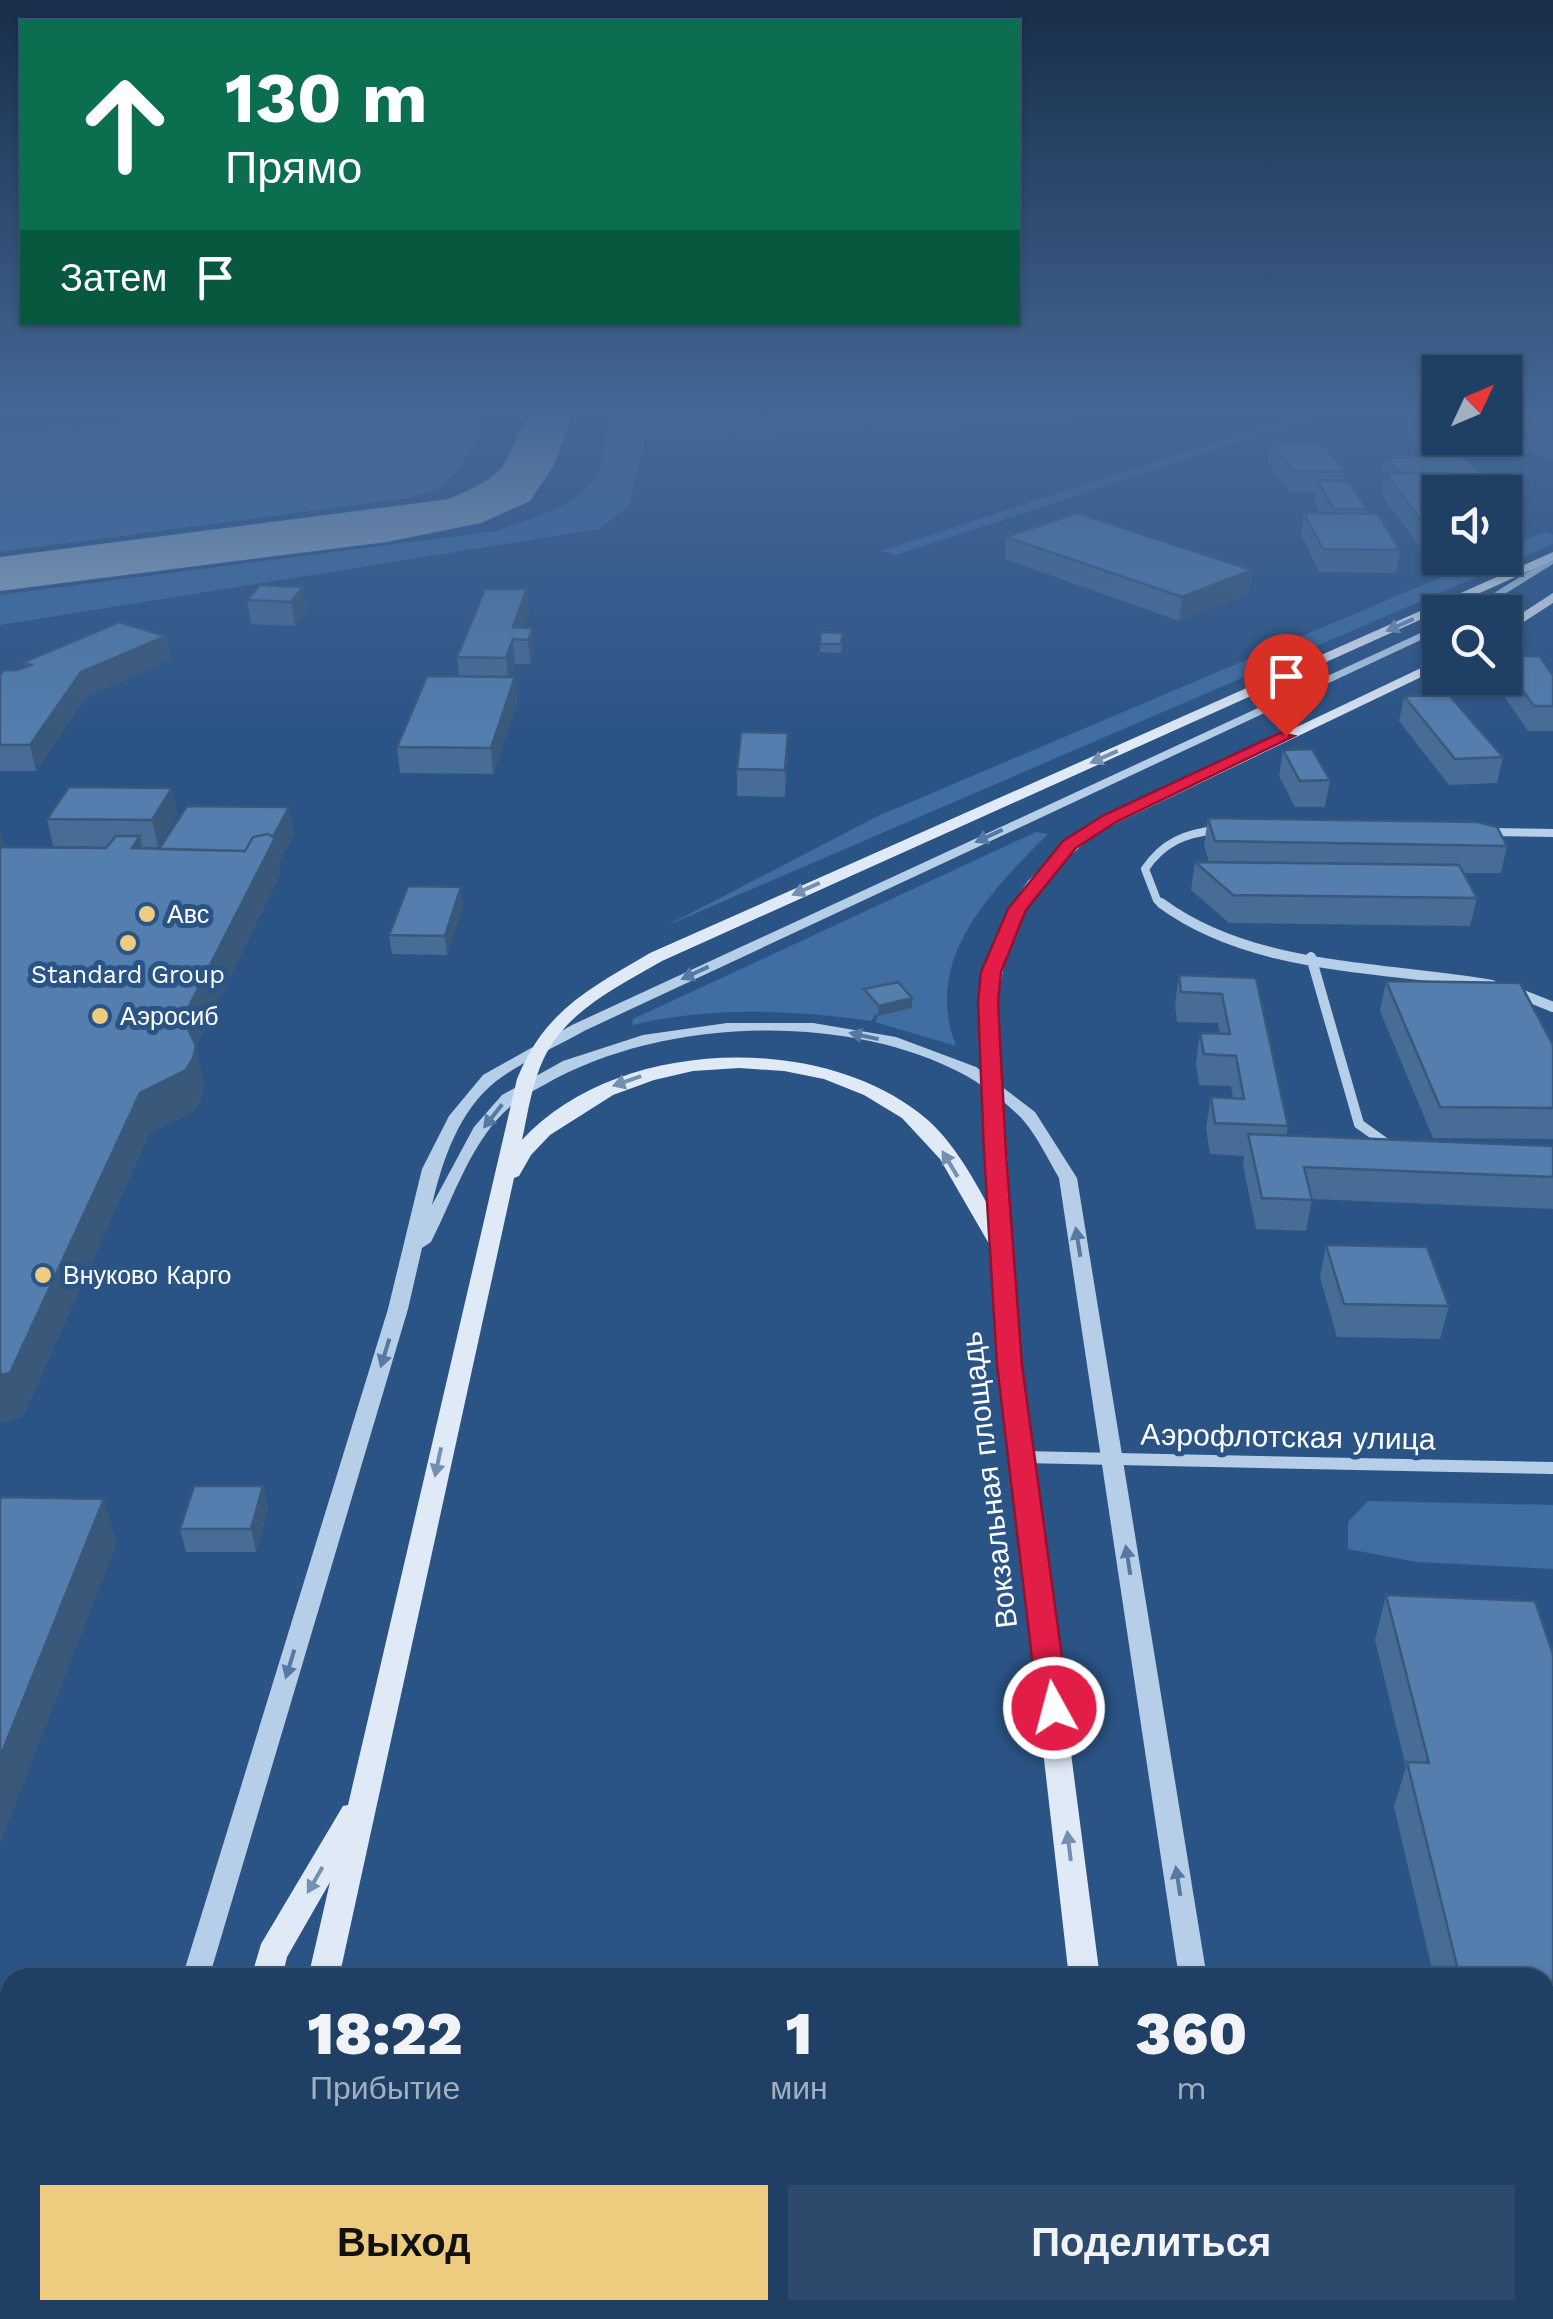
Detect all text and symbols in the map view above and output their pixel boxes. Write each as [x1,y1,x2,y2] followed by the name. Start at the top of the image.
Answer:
[225,57,428,139] text: 130 m
[60,60,190,190] icon: ahead
[225,141,362,194] text: Прямо
[188,250,243,305] icon: arrive
[60,256,168,300] text: Затем
[1422,355,1522,455] north arrow
[1422,355,1522,695] map controls
[1422,475,1522,575] button: sound
[1422,595,1522,695] button: search
[1386,617,1415,633] one-way arrow
[1244,634,1329,737] pin
[1259,649,1314,704] icon: arrive
[1089,749,1119,765] one-way arrow
[975,828,1004,845] one-way arrow
[791,881,821,897] one-way arrow
[167,900,209,929] place label: Авс
[136,903,158,925] marker: Авс
[117,932,139,954] marker: Standard Group
[31,960,225,989] place label: Standard Group
[680,965,709,982] one-way arrow
[120,1002,219,1031] place label: Аэросиб
[89,1005,111,1027] marker: Аэросиб
[848,1027,879,1043] one-way arrow
[612,1074,642,1089] one-way arrow
[483,1103,504,1129] one-way arrow
[942,1150,960,1178] one-way arrow
[1070,1226,1085,1258] one-way arrow
[63,1261,231,1290] place label: Внуково Карго
[32,1264,54,1286] marker: Внуково Карго
[953,1330,1024,1630] street label: Вокзальная площадь
[377,1339,392,1369] one-way arrow
[1140,1416,1436,1457] street label: Аэрофлотская улица
[429,1447,445,1478] one-way arrow
[1120,1544,1135,1575] one-way arrow
[282,1650,297,1680] one-way arrow
[1002,1656,1106,1760] position arrow
[1061,1830,1077,1861] one-way arrow
[1169,1865,1185,1896] one-way arrow
[307,1866,324,1894] one-way arrow
[308,1998,463,2069] text: 18:22
[786,1998,812,2069] text: 1
[1135,1998,1247,2069] text: 360
[310,2069,460,2107] text: Прибытие
[770,2069,828,2107] text: мин
[1176,2069,1207,2107] text: m
[40,2185,768,2300] button: Выход
[788,2185,1515,2300] button: Поделиться

